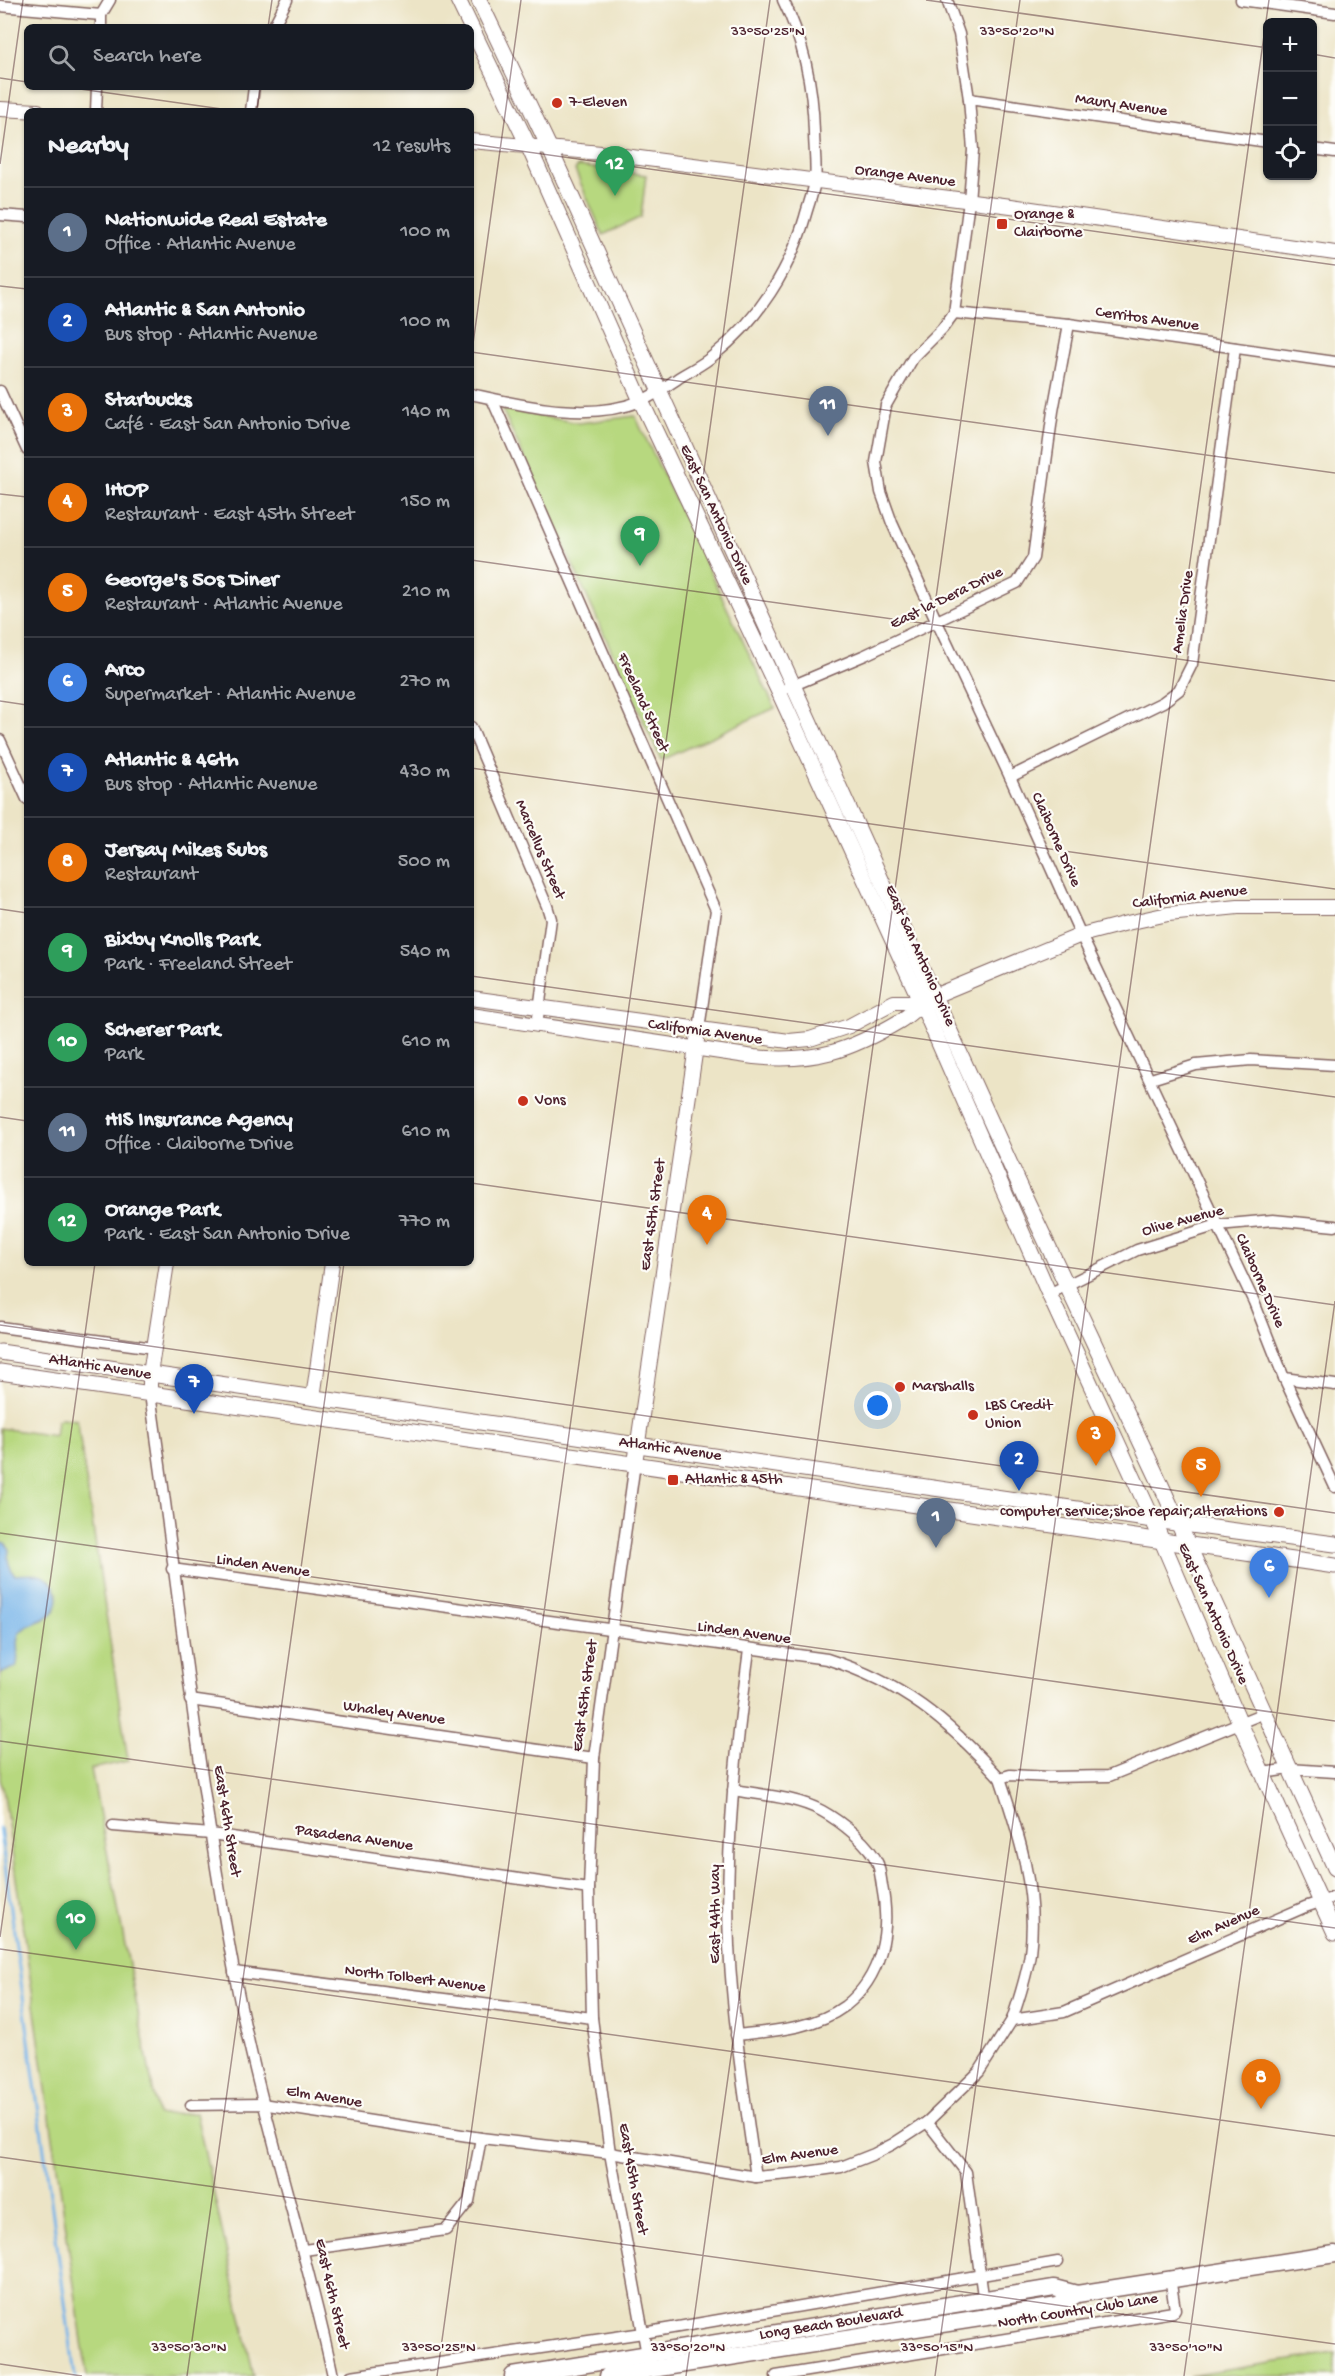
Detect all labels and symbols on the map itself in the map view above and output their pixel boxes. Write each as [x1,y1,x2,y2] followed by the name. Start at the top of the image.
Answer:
[730,23,805,41] text: 33°50'25"N
[979,23,1054,41] text: 33°50'20"N
[1074,90,1169,122] street label: Maury Avenue
[568,94,627,113] place label: 7-Eleven
[550,96,564,110] marker: 7-Eleven
[596,146,634,196] pin: 12
[854,161,957,193] street label: Orange Avenue
[1014,206,1083,243] place label: Orange & Clairborne
[995,217,1009,231] marker: Orange & Clairborne
[1094,303,1201,337] street label: Cerritos Avenue
[808,386,848,436] pin: 11
[674,442,756,589] street label: East San Antonio Drive
[620,516,660,566] pin: 9
[887,563,1007,635] street label: East la Dera Drive
[1169,569,1199,655] street label: Amelia Drive
[611,650,673,757] street label: Freeland Street
[1026,790,1085,891] street label: Claiborne Drive
[509,797,569,904] street label: Marcellus Street
[1132,881,1249,914] street label: California Avenue
[879,882,959,1030] street label: East San Antonio Drive
[647,1016,764,1051] street label: California Avenue
[534,1092,567,1111] place label: Vons
[516,1094,530,1108] marker: Vons
[637,1156,671,1272] street label: East 45th Street
[688,1196,726,1245] pin: 4
[1140,1202,1227,1242] street label: Olive Avenue
[1230,1231,1289,1332] street label: Claiborne Drive
[47,1351,153,1386] street label: Atlantic Avenue
[174,1364,214,1414] pin: 7
[912,1378,975,1397] place label: Marshalls
[893,1380,907,1394] marker: Marshalls
[863,1391,892,1420] your location
[985,1397,1054,1434] place label: LBS Credit Union
[966,1408,980,1422] marker: LBS Credit Union
[1076,1416,1116,1466] pin: 3
[618,1433,723,1467] street label: Atlantic Avenue
[1000,1442,1038,1491] pin: 2
[1182,1448,1220,1497] pin: 5
[685,1471,783,1490] place label: Atlantic & 45th
[666,1473,680,1487] marker: Atlantic & 45th
[916,1498,956,1548] pin: 1
[1000,1503,1268,1522] place label: computer service;shoe repair;alterations
[1272,1505,1286,1519] marker: computer service;shoe repair;alterations
[1172,1540,1252,1688] street label: East San Antonio Drive
[1250,1548,1288,1598] pin: 6
[215,1551,312,1583] street label: Linden Avenue
[696,1618,793,1650] street label: Linden Avenue
[569,1637,603,1753] street label: East 45th Street
[342,1697,447,1731] street label: Whaley Avenue
[208,1764,244,1879] street label: East 46th Street
[293,1821,415,1857] street label: Pasadena Avenue
[707,1864,726,1964] street label: East 44th Way
[56,1900,96,1950] pin: 10
[1185,1901,1264,1950] street label: Elm Avenue
[343,1962,487,1998] street label: North Tolbert Avenue
[1242,2060,1280,2109] pin: 8
[285,2083,364,2114] street label: Elm Avenue
[613,2122,651,2238] street label: East 45th Street
[761,2141,840,2171] street label: Elm Avenue
[309,2237,353,2352] street label: East 46th Street
[997,2290,1160,2334] street label: North Country Club Lane
[758,2304,905,2346] street label: Long Beach Boulevard
[151,2339,227,2357] text: 33°50'30"N
[401,2339,476,2357] text: 33°50'25"N
[650,2339,725,2357] text: 33°50'20"N
[900,2339,973,2357] text: 33°50'15"N
[1148,2339,1223,2357] text: 33°50'10"N

